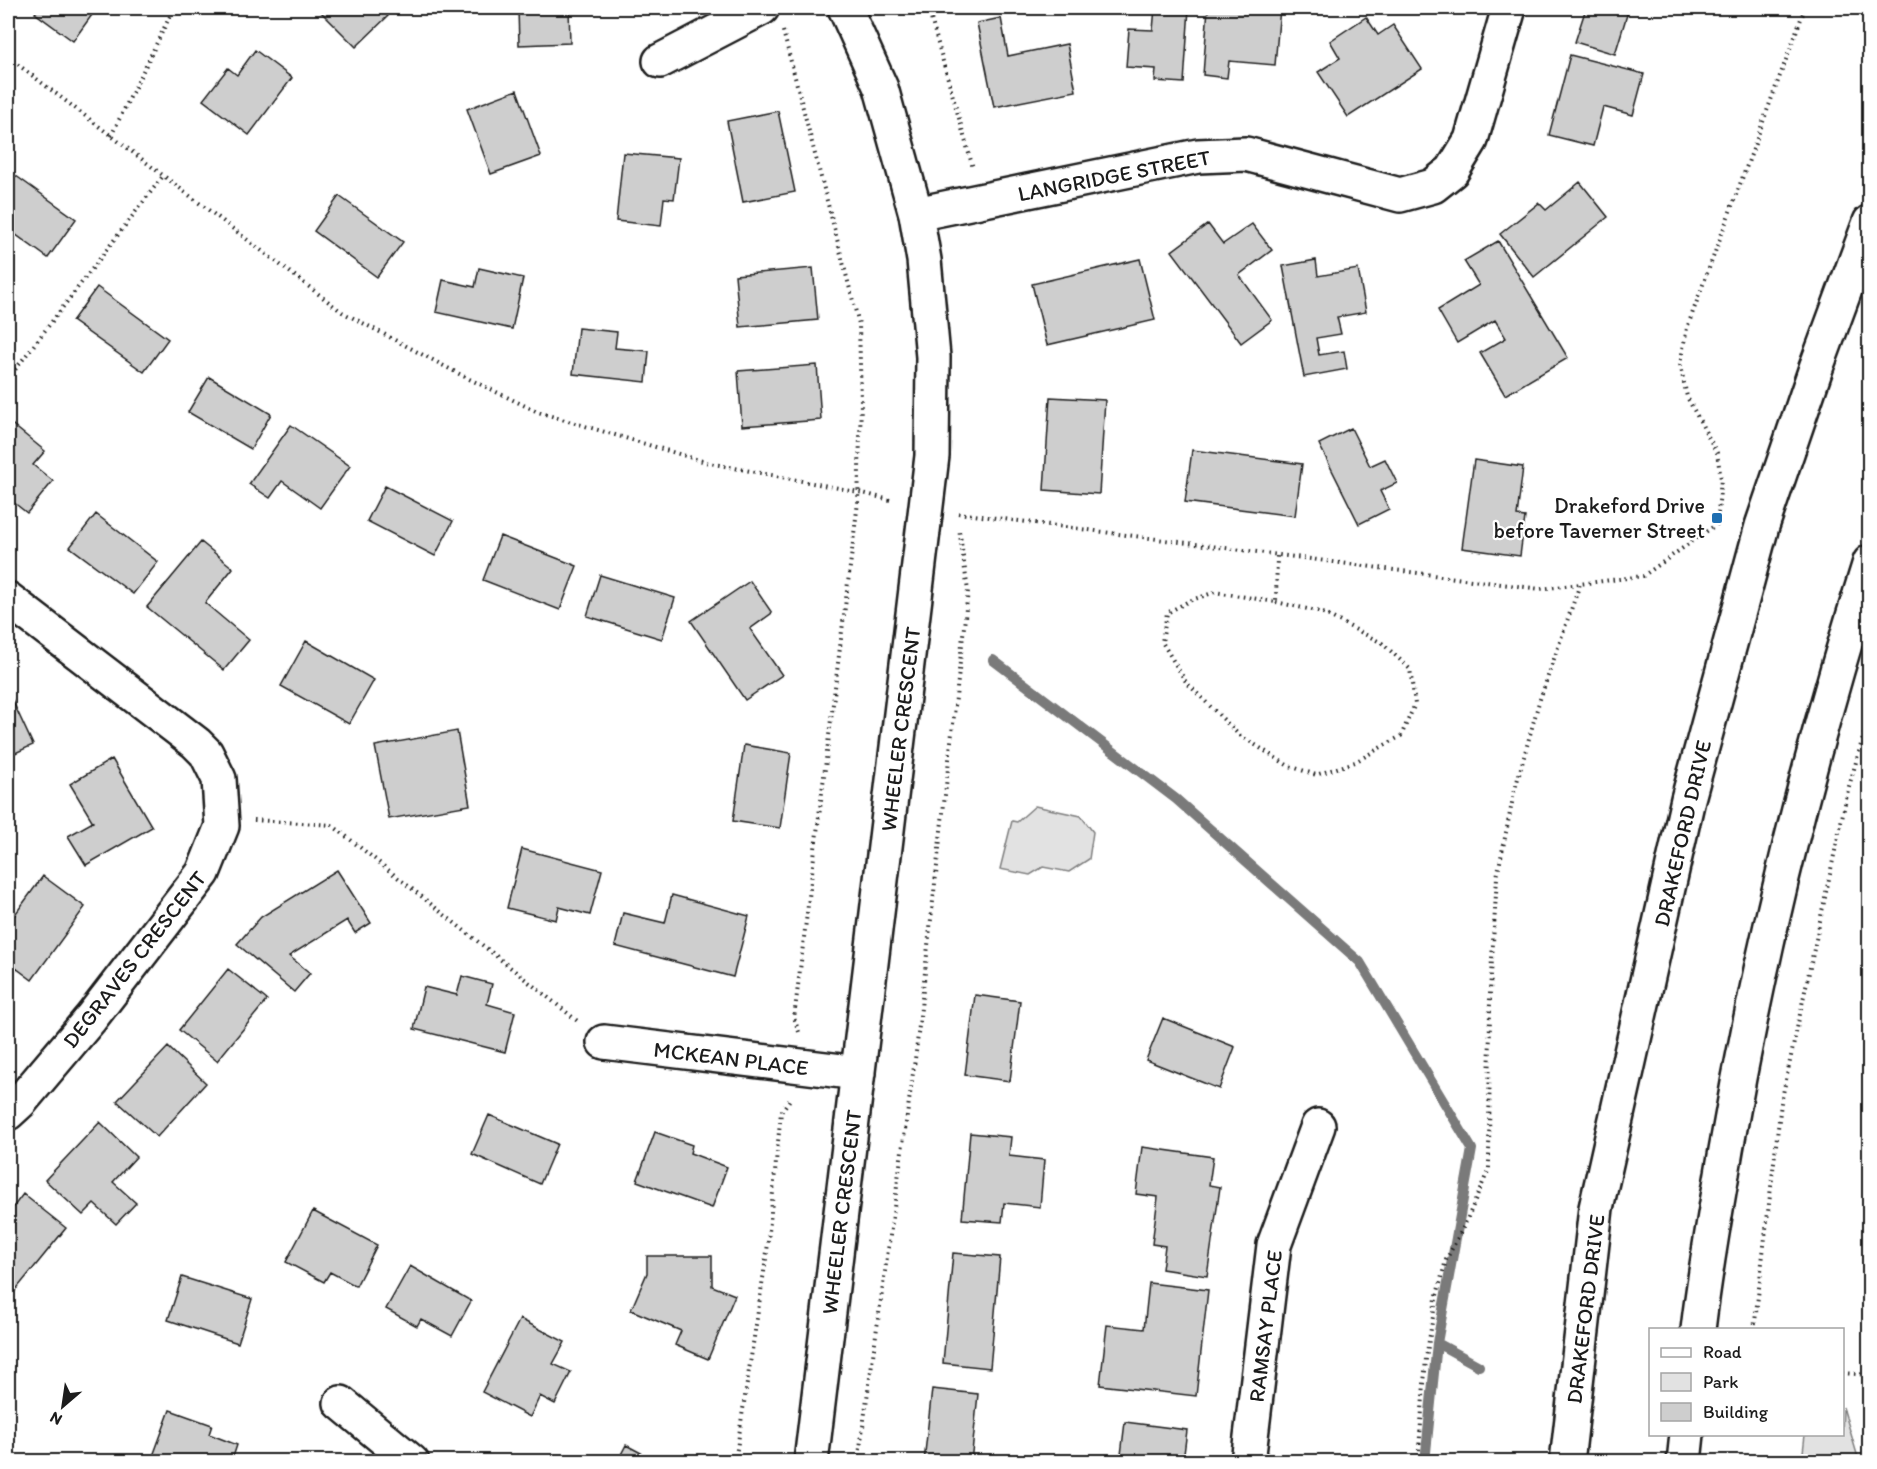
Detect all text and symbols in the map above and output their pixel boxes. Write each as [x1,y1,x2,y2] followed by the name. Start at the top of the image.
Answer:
[1016,143,1213,207] street label: LANGRIDGE STREET
[1494,492,1705,544] place label: Drakeford Drive before Taverner Street
[1710,511,1724,525] marker: Drakeford Drive before Taverner Street
[875,625,927,833] street label: WHEELER CRESCENT
[1648,737,1717,929] street label: DRAKEFORD DRIVE
[57,865,212,1053] street label: DEGRAVES CRESCENT
[652,1036,810,1081] street label: MCKEAN PLACE
[816,1108,868,1316] street label: WHEELER CRESCENT
[1560,1213,1611,1405] street label: DRAKEFORD DRIVE
[1243,1248,1288,1404] street label: RAMSAY PLACE
[1649,1328,1844,1436] legend
[1703,1341,1742,1363] text: Road
[1703,1371,1738,1393] text: Park
[33,1376,93,1436] north arrow
[1703,1401,1769,1423] text: Building
[47,1408,65,1430] text: N

